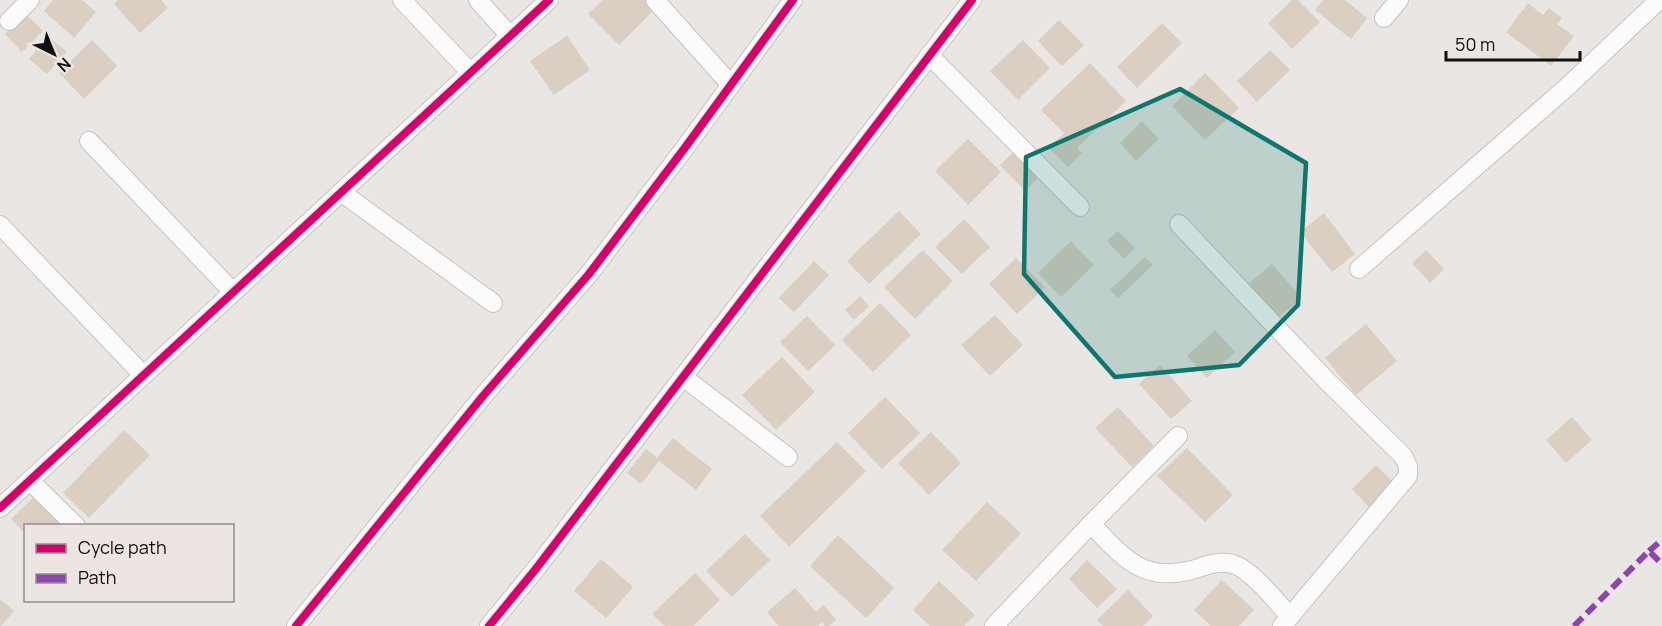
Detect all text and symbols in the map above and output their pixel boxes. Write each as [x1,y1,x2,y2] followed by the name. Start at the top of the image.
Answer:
[24,24,84,84] north arrow
[1446,24,1580,62] scale bar
[1455,32,1495,56] text: 50 m
[53,53,76,77] text: N
[24,524,234,602] legend
[78,535,167,559] text: Cycle path
[78,565,116,589] text: Path

